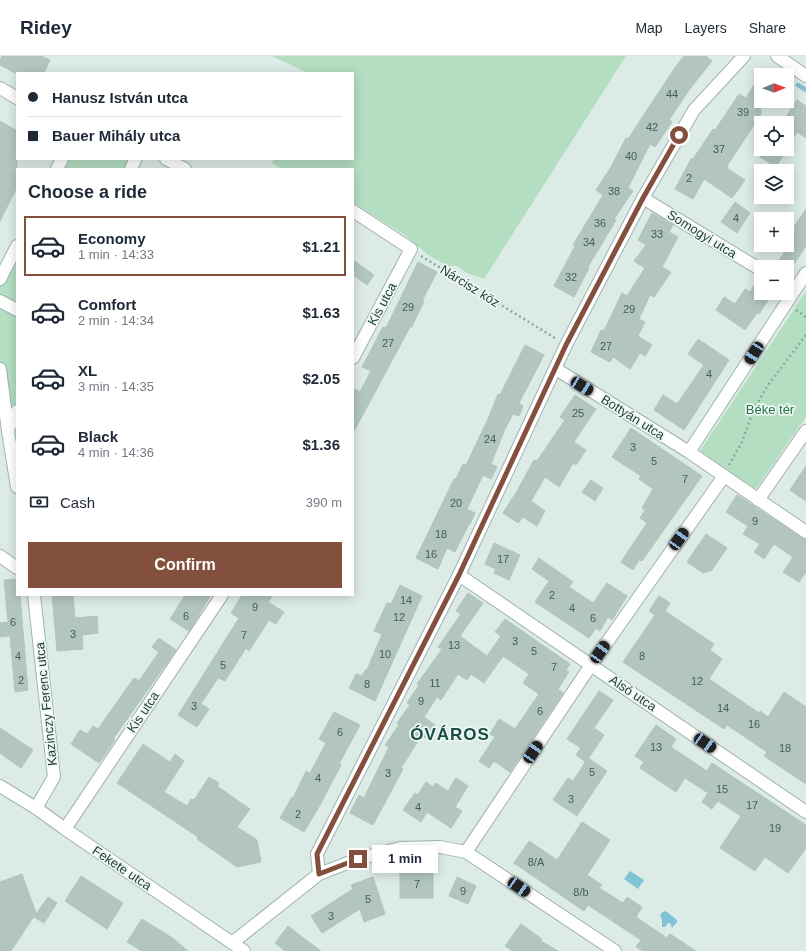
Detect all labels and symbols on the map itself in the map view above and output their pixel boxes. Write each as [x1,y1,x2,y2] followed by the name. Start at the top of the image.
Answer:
[754,68,794,108] north arrow
[666,88,678,100] house number: 44
[737,106,749,118] house number: 39
[646,121,658,133] house number: 42
[670,126,688,144] route start
[713,143,725,155] house number: 37
[625,150,637,162] house number: 40
[686,172,692,184] house number: 2
[608,185,620,197] house number: 38
[665,207,740,262] street label: Somogyi utca
[733,212,739,224] house number: 4
[594,217,606,229] house number: 36
[651,228,663,240] house number: 33
[583,236,595,248] house number: 34
[438,262,502,310] street label: Nárcisz köz
[565,271,577,283] house number: 32
[365,279,400,328] street label: Kis utca
[402,301,414,313] house number: 29
[623,303,635,315] house number: 29
[382,337,394,349] house number: 27
[600,340,612,352] house number: 27
[742,340,766,366] car
[706,368,712,380] house number: 4
[569,375,595,397] car
[598,391,668,443] street label: Bottyán utca
[746,402,795,417] park label: Béke tér
[572,407,584,419] house number: 25
[484,433,496,445] house number: 24
[630,441,636,453] house number: 3
[651,455,657,467] house number: 5
[682,473,688,485] house number: 7
[450,497,462,509] house number: 20
[752,515,758,527] house number: 9
[667,526,691,552] car
[435,528,447,540] house number: 18
[425,548,437,560] house number: 16
[497,553,509,565] house number: 17
[549,589,555,601] house number: 2
[400,594,412,606] house number: 14
[252,601,258,613] house number: 9
[569,602,575,614] house number: 4
[183,610,189,622] house number: 6
[393,611,405,623] house number: 12
[590,612,596,624] house number: 6
[10,616,16,628] house number: 6
[70,628,76,640] house number: 3
[241,629,247,641] house number: 7
[512,635,518,647] house number: 3
[448,639,460,651] house number: 13
[588,639,612,665] car
[32,641,60,767] street label: Kazinczy Ferenc utca
[531,645,537,657] house number: 5
[379,648,391,660] house number: 10
[15,650,21,662] house number: 4
[639,650,645,662] house number: 8
[220,659,226,671] house number: 5
[551,661,557,673] house number: 7
[607,672,660,715] street label: Alsó utca
[18,674,24,686] house number: 2
[691,675,703,687] house number: 12
[429,677,441,689] house number: 11
[364,678,370,690] house number: 8
[124,688,163,735] street label: Kis utca
[418,695,424,707] house number: 9
[191,700,197,712] house number: 3
[717,702,729,714] house number: 14
[537,705,543,717] house number: 6
[748,718,760,730] house number: 16
[410,725,490,744] district label: ÓVÁROS
[337,726,343,738] house number: 6
[692,731,718,755] car
[521,739,545,765] car
[650,741,662,753] house number: 13
[779,742,791,754] house number: 18
[589,766,595,778] house number: 5
[385,767,391,779] house number: 3
[315,772,321,784] house number: 4
[716,783,728,795] house number: 15
[568,793,574,805] house number: 3
[746,799,758,811] house number: 17
[415,801,421,813] house number: 4
[295,808,301,820] house number: 2
[769,822,781,834] house number: 19
[90,843,155,894] street label: Fekete utca
[372,845,438,873] callout: 1 min
[349,850,367,868] route end
[528,856,545,868] house number: 8/A
[506,875,532,899] car
[414,878,420,890] house number: 7
[460,885,466,897] house number: 9
[573,886,589,898] house number: 8/b
[365,893,371,905] house number: 5
[328,910,334,922] house number: 3

